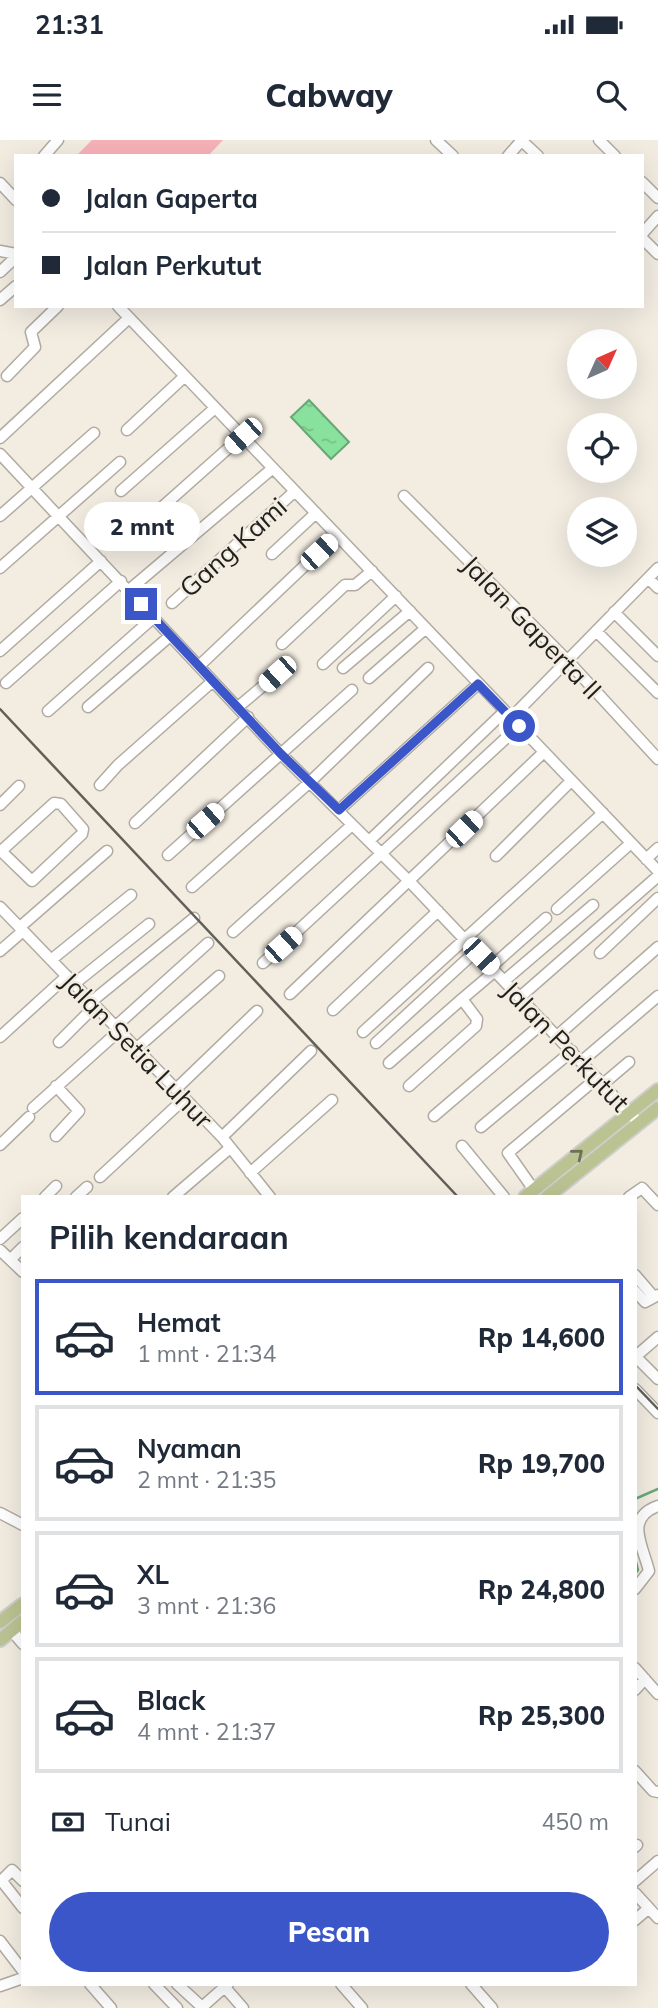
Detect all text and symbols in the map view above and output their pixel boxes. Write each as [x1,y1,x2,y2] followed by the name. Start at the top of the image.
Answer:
[35,8,104,41] text: 21:31
[265,75,393,115] text: Cabway
[28,76,66,114] icon: menu
[592,76,630,114] icon: search
[84,182,258,215] text: Jalan Gaperta
[84,249,261,282] text: Jalan Perkutut
[567,329,637,399] north arrow
[567,329,637,567] map controls
[567,413,637,483] button: locate
[221,414,266,458] car
[172,490,294,604] street label: Gang Kami
[567,497,637,567] button: layers
[83,503,199,552] callout: 2 mnt
[110,512,174,541] text: 2 mnt
[297,530,342,574] car
[455,548,609,706] street label: Jalan Gaperta II
[125,588,157,620] route end
[255,652,300,696] car
[503,710,535,742] route start
[183,799,228,843] car
[442,807,487,851] car
[261,923,306,967] car
[459,934,504,978] car
[54,965,220,1135] street label: Jalan Setia Luhur
[495,974,637,1118] street label: Jalan Perkutut
[570,1150,583,1162] one-way arrow
[49,1217,289,1257] text: Pilih kendaraan
[53,1306,116,1369] icon: car
[137,1306,221,1339] text: Hemat
[478,1321,605,1354] text: Rp 14,600
[137,1339,276,1368] text: 1 mnt · 21:34
[53,1432,116,1495] icon: car
[137,1432,242,1465] text: Nyaman
[478,1447,605,1480] text: Rp 19,700
[137,1465,276,1494] text: 2 mnt · 21:35
[53,1558,116,1621] icon: car
[137,1558,169,1591] text: XL
[478,1573,605,1606] text: Rp 24,800
[137,1591,276,1620] text: 3 mnt · 21:36
[53,1684,116,1747] icon: car
[137,1684,205,1717] text: Black
[478,1699,605,1732] text: Rp 25,300
[137,1717,276,1746] text: 4 mnt · 21:37
[49,1803,87,1841] icon: cash
[105,1805,171,1838] text: Tunai
[541,1807,609,1836] text: 450 m
[49,1892,609,1972] button: Pesan

